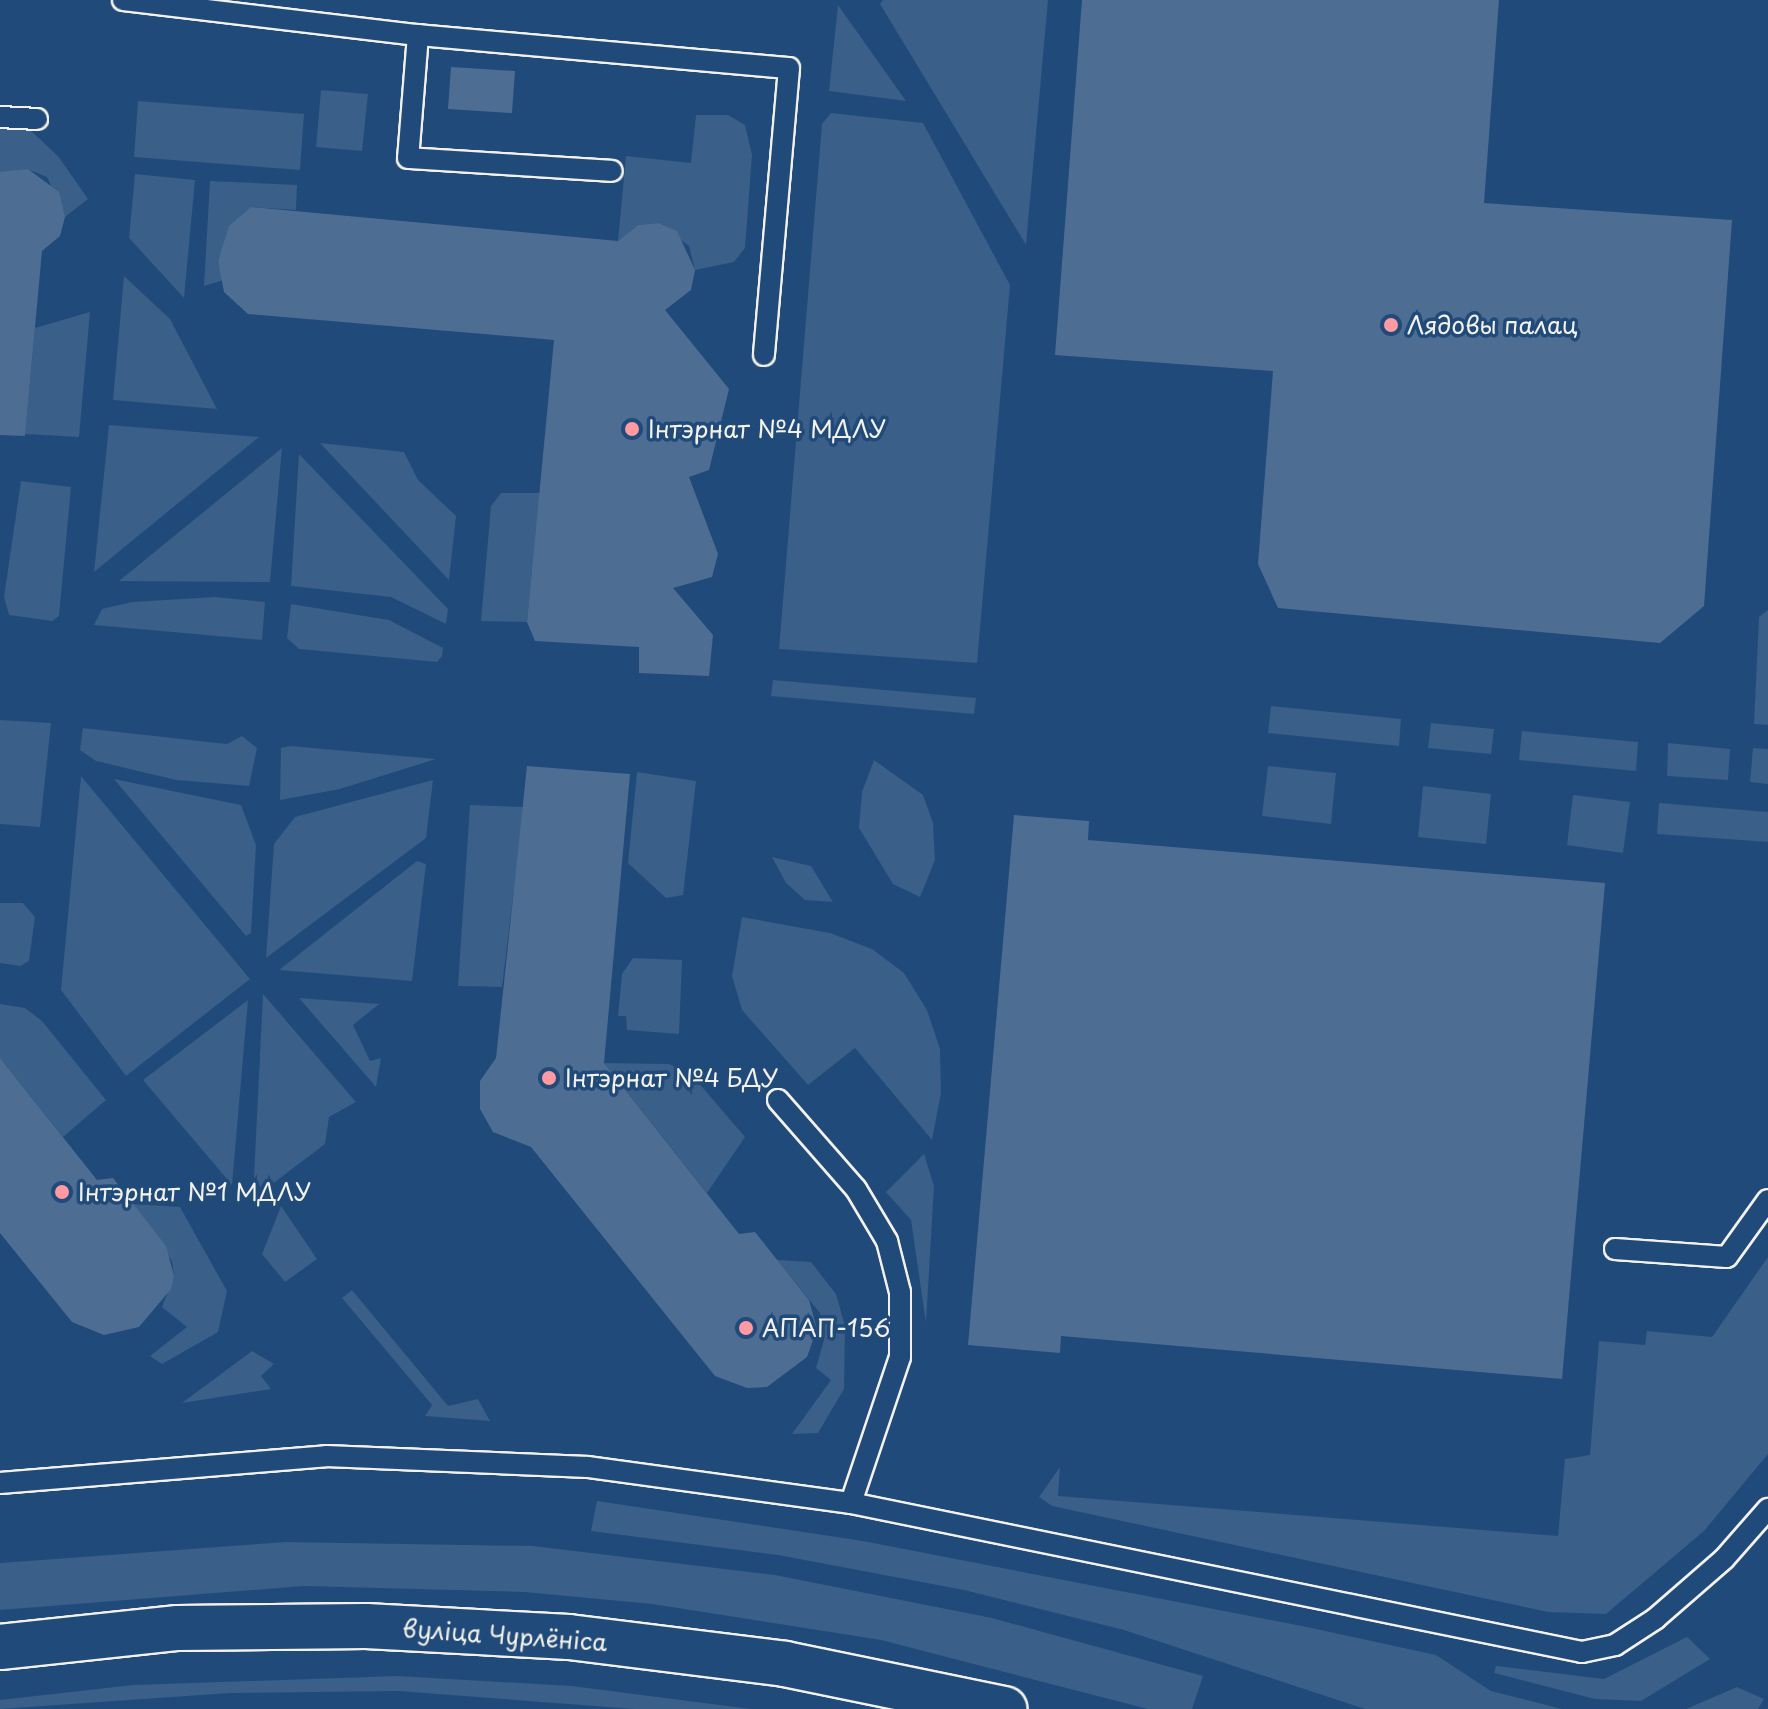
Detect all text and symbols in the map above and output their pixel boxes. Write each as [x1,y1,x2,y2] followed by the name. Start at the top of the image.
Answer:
[1407,311,1578,339] place label: Лядовы палац
[1382,316,1400,334] marker: Лядовы палац
[648,415,887,443] place label: Інтэрнат №4 МДЛУ
[623,420,641,438] marker: Інтэрнат №4 МДЛУ
[565,1064,779,1092] place label: Інтэрнат №4 БДУ
[540,1069,558,1087] marker: Інтэрнат №4 БДУ
[78,1178,312,1206] place label: Інтэрнат №1 МДЛУ
[53,1183,71,1201] marker: Інтэрнат №1 МДЛУ
[762,1314,890,1342] place label: АПАП-156
[737,1319,755,1337] marker: АПАП-156
[402,1613,608,1657] street label: вуліца Чурлёніса

